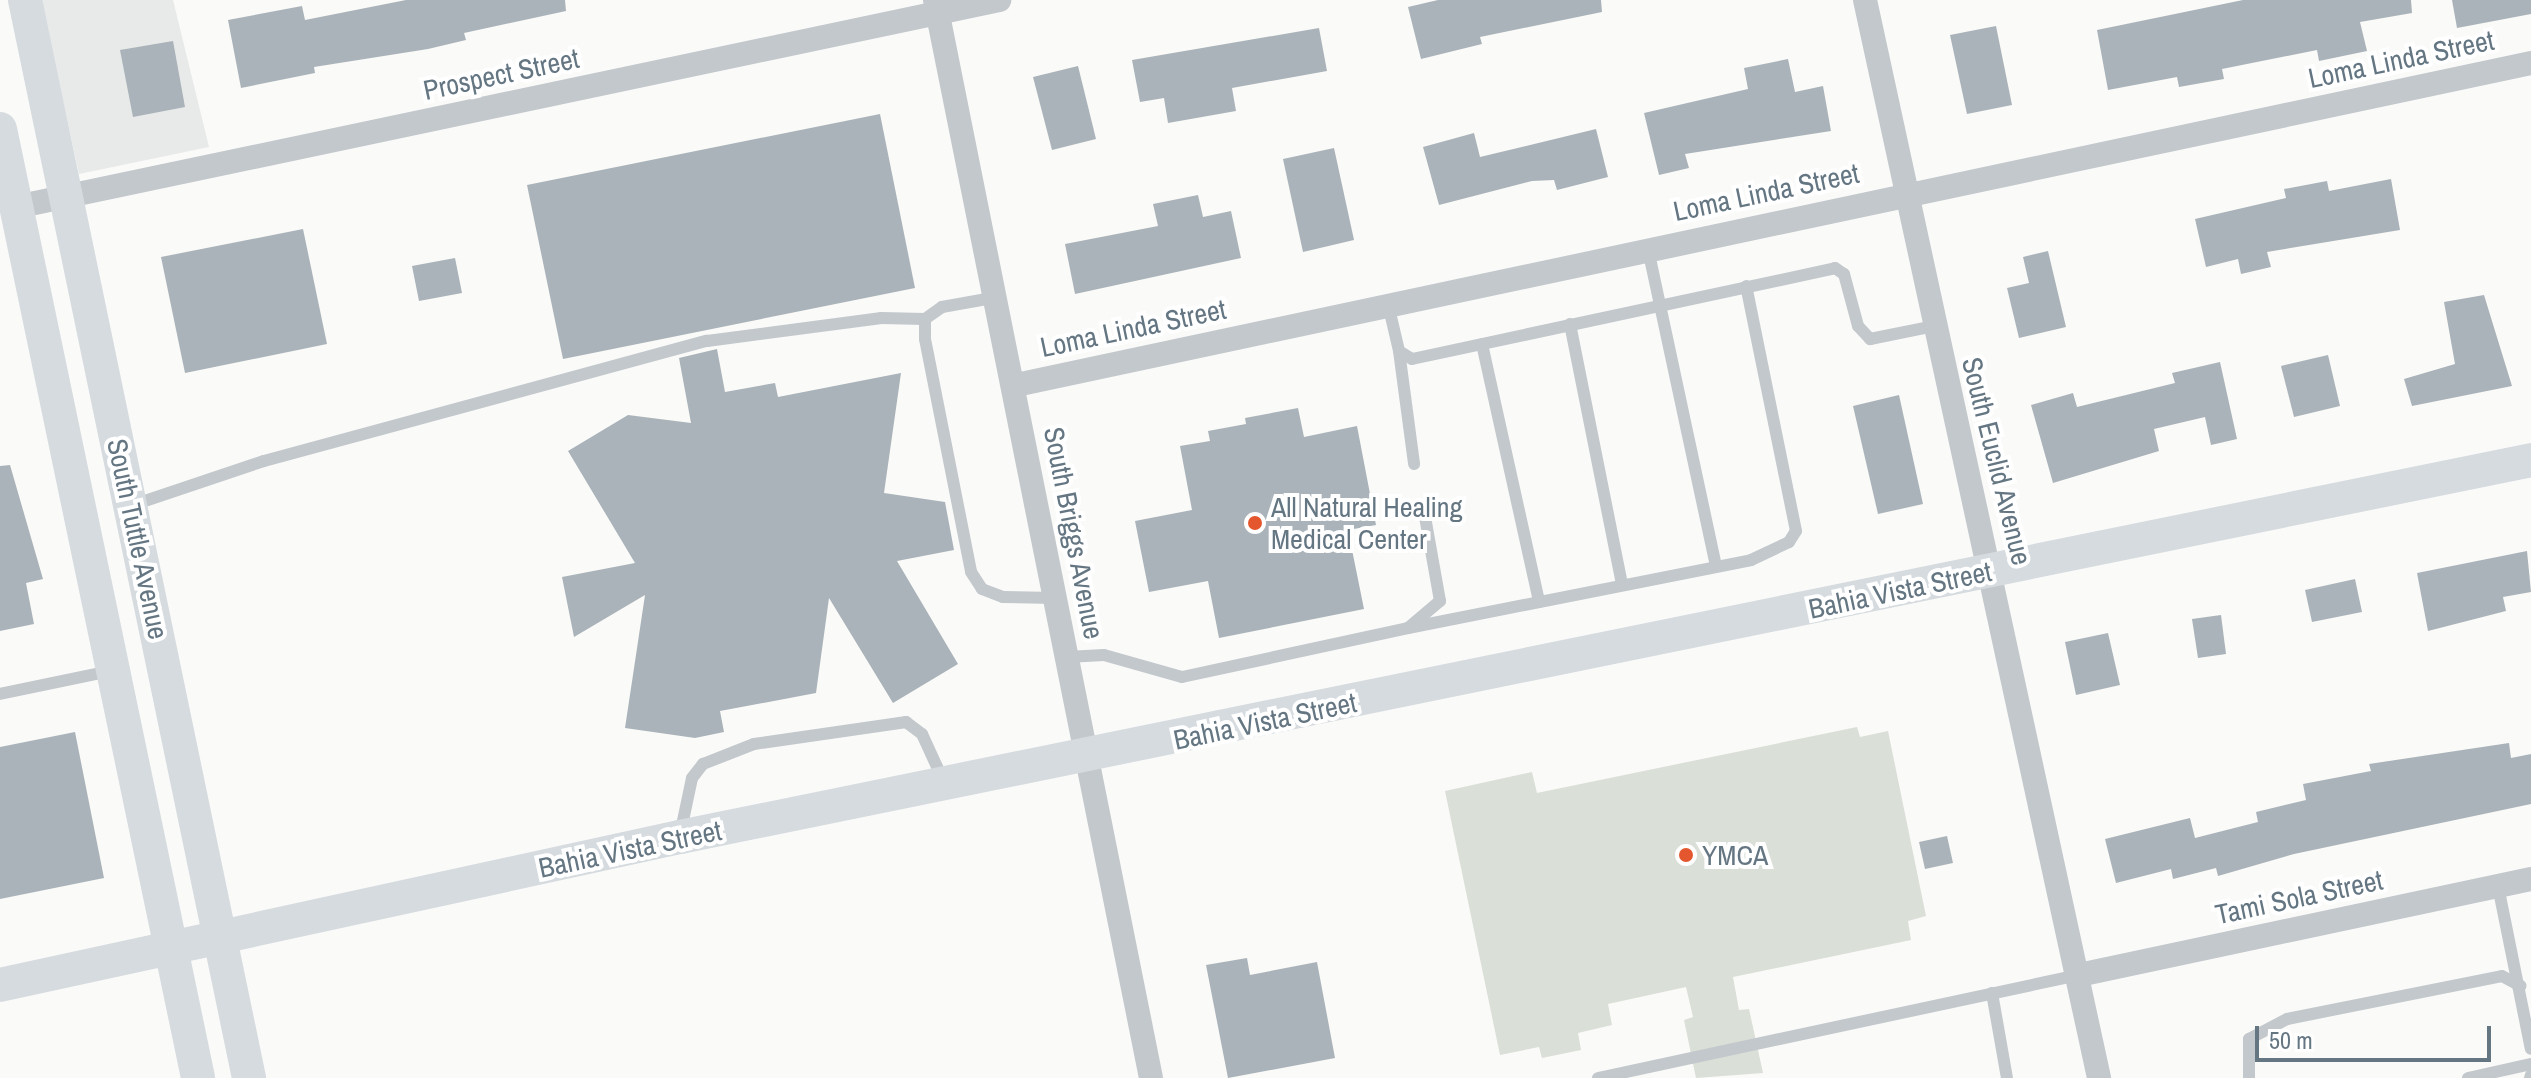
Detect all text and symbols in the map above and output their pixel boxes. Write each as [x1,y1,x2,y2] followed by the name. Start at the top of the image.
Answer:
[2305,23,2497,95] street label: Loma Linda Street
[420,41,582,107] street label: Prospect Street
[1670,156,1862,228] street label: Loma Linda Street
[1037,292,1229,364] street label: Loma Linda Street
[1955,353,2039,569] street label: South Euclid Avenue
[1037,423,1111,643] street label: South Briggs Avenue
[100,435,176,643] street label: South Tuttle Avenue
[1271,490,1462,556] place label: All Natural Healing Medical Center
[1246,514,1264,532] marker: All Natural Healing Medical Center
[1806,554,1994,626] street label: Bahia Vista Street
[1171,685,1359,757] street label: Bahia Vista Street
[536,813,724,885] street label: Bahia Vista Street
[1702,838,1768,872] place label: YMCA
[1677,846,1695,864] marker: YMCA
[2212,863,2386,931] street label: Tami Sola Street
[2259,1010,2495,1060] scale bar
[2269,1024,2313,1056] text: 50 m

